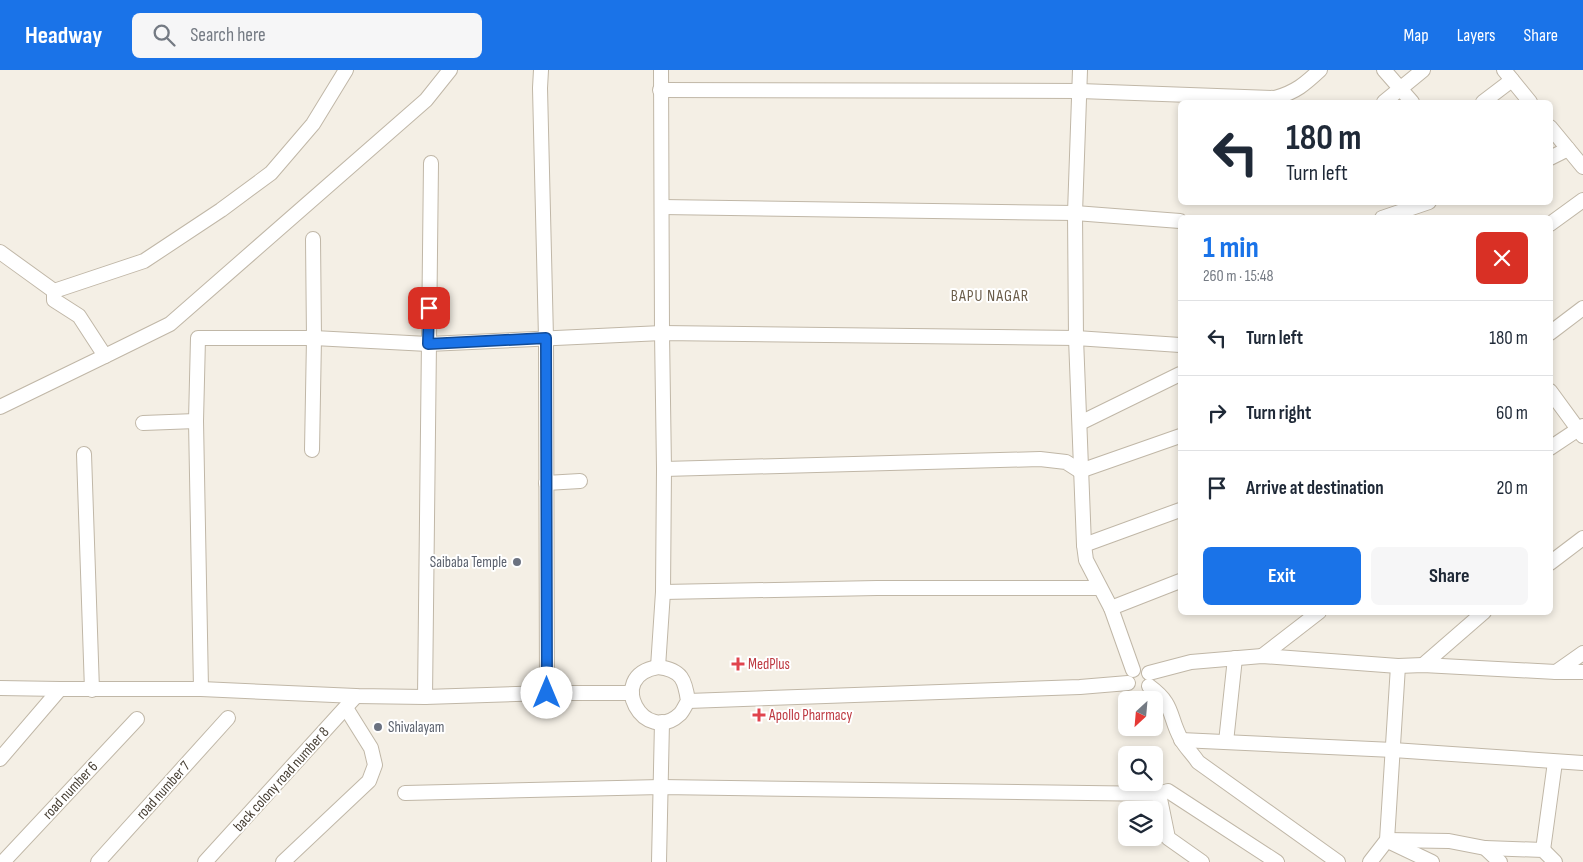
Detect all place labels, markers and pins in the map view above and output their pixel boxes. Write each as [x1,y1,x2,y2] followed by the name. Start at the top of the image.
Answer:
[408,287,450,329] pin
[430,553,507,572] place label: Saibaba Temple
[511,556,523,568] marker: Saibaba Temple
[748,655,790,674] place label: MedPlus
[732,658,744,670] marker: MedPlus
[768,706,852,725] place label: Apollo Pharmacy
[753,709,765,721] marker: Apollo Pharmacy
[388,718,444,737] place label: Shivalayam
[372,721,384,733] marker: Shivalayam

